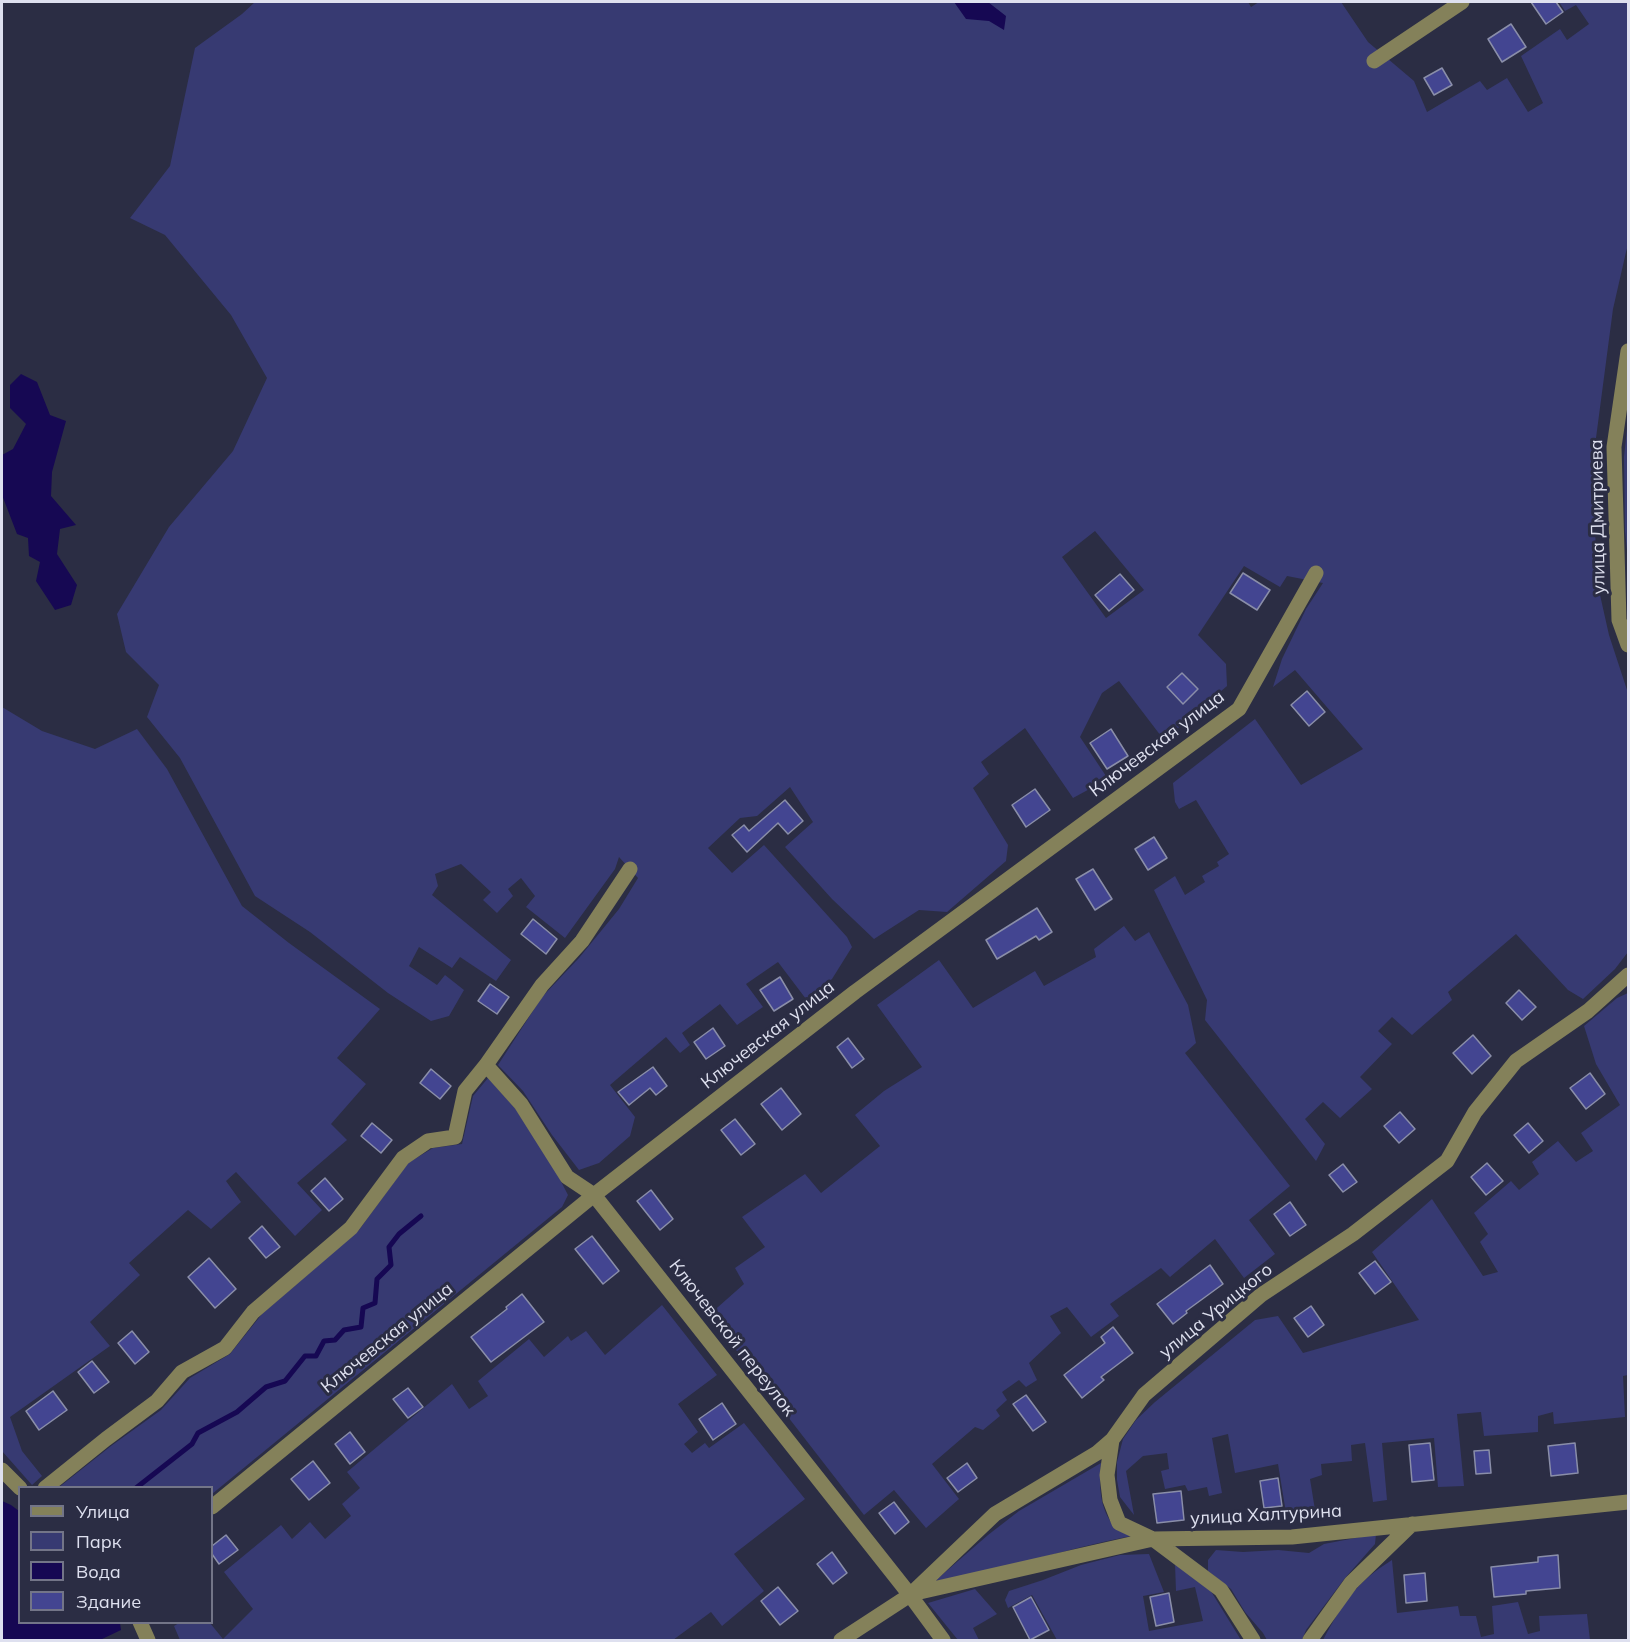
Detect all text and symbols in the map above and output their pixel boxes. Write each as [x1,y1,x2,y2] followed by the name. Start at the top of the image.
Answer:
[1586,439,1610,595] street label: улица Дмитриева
[1085,686,1229,802] street label: Ключевская улица
[697,976,839,1094] street label: Ключевская улица
[664,1255,800,1421] street label: Ключевской переулок
[1155,1259,1277,1363] street label: улица Урицкого
[317,1278,457,1398] street label: Ключевская улица
[18,1486,213,1624] legend
[76,1500,130,1523] text: Улица
[1190,1500,1342,1530] street label: улица Халтурина
[76,1530,121,1553] text: Парк
[76,1560,121,1583] text: Вода
[76,1590,141,1613] text: Здание

